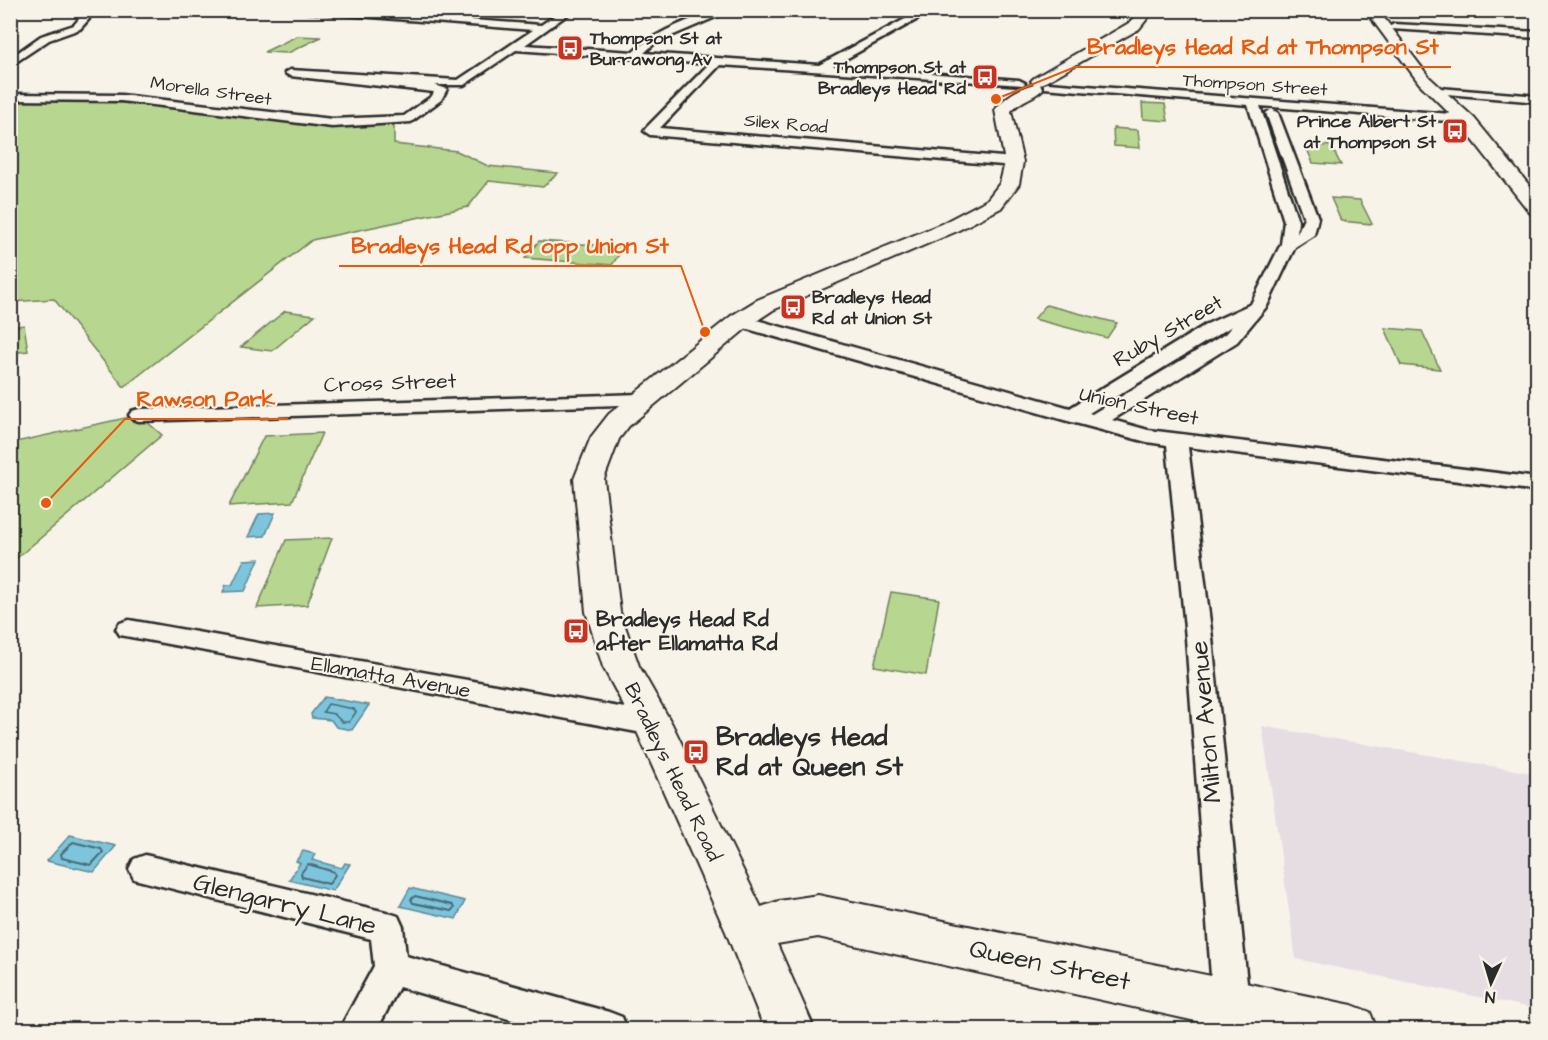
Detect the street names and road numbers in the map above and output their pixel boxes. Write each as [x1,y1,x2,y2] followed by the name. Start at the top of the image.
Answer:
[1182,67,1329,103] street label: Thompson Street
[149,70,274,112] street label: Morella Street
[743,108,829,140] street label: Silex Road
[1108,288,1230,376] street label: Ruby Street
[323,366,457,400] street label: Cross Street
[1077,379,1202,433] street label: Union Street
[1181,639,1231,805] street label: Milton Avenue
[309,649,473,705] street label: Ellamatta Avenue
[615,678,729,867] street label: Bradleys Head Road
[189,864,380,946] street label: Glengarry Lane
[966,930,1134,1000] street label: Queen Street

